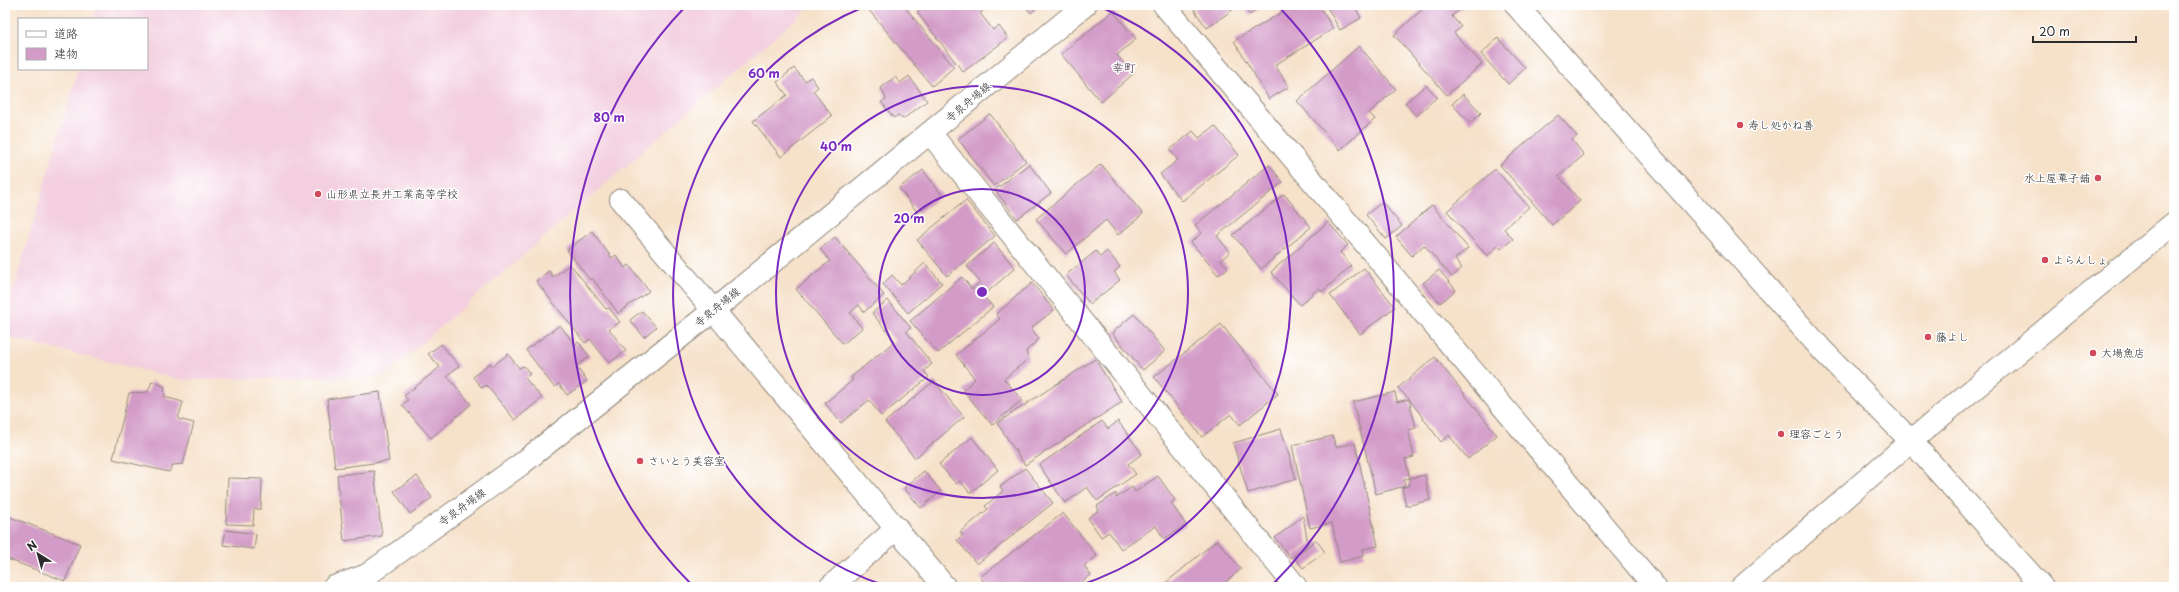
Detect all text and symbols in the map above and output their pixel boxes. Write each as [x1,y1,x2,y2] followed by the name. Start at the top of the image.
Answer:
[18,18,148,70] legend
[2033,18,2136,44] scale bar
[2039,22,2070,40] text: 20 m
[54,24,78,42] text: 道路
[54,44,78,62] text: 建物
[1112,58,1136,76] district label: 幸町
[748,64,780,82] text: 60 m
[941,77,994,126] street label: 寺泉舟場線
[593,108,625,126] text: 80 m
[1748,116,1814,133] place label: 寿し処かね善
[1735,120,1745,130] marker: 寿し処かね善
[820,137,852,155] text: 40 m
[2024,169,2090,186] place label: 水上屋菓子舗
[2093,173,2103,183] marker: 水上屋菓子舗
[326,185,458,202] place label: 山形県立長井工業高等学校
[313,189,323,199] marker: 山形県立長井工業高等学校
[893,209,925,227] text: 20 m
[2053,251,2108,268] place label: よらんしょ
[2040,255,2050,265] marker: よらんしょ
[690,283,743,331] street label: 寺泉舟場線
[975,285,989,299] centre of rings
[1936,328,1969,345] place label: 藤よし
[1923,332,1933,342] marker: 藤よし
[2101,344,2145,361] place label: 大場魚店
[2088,348,2098,358] marker: 大場魚店
[1789,425,1844,442] place label: 理容ごとう
[1776,429,1786,439] marker: 理容ごとう
[648,452,725,469] place label: さいとう美容室
[635,456,645,466] marker: さいとう美容室
[434,484,489,530] street label: 寺泉舟場線
[18,534,58,574] north arrow
[23,536,41,555] text: N

